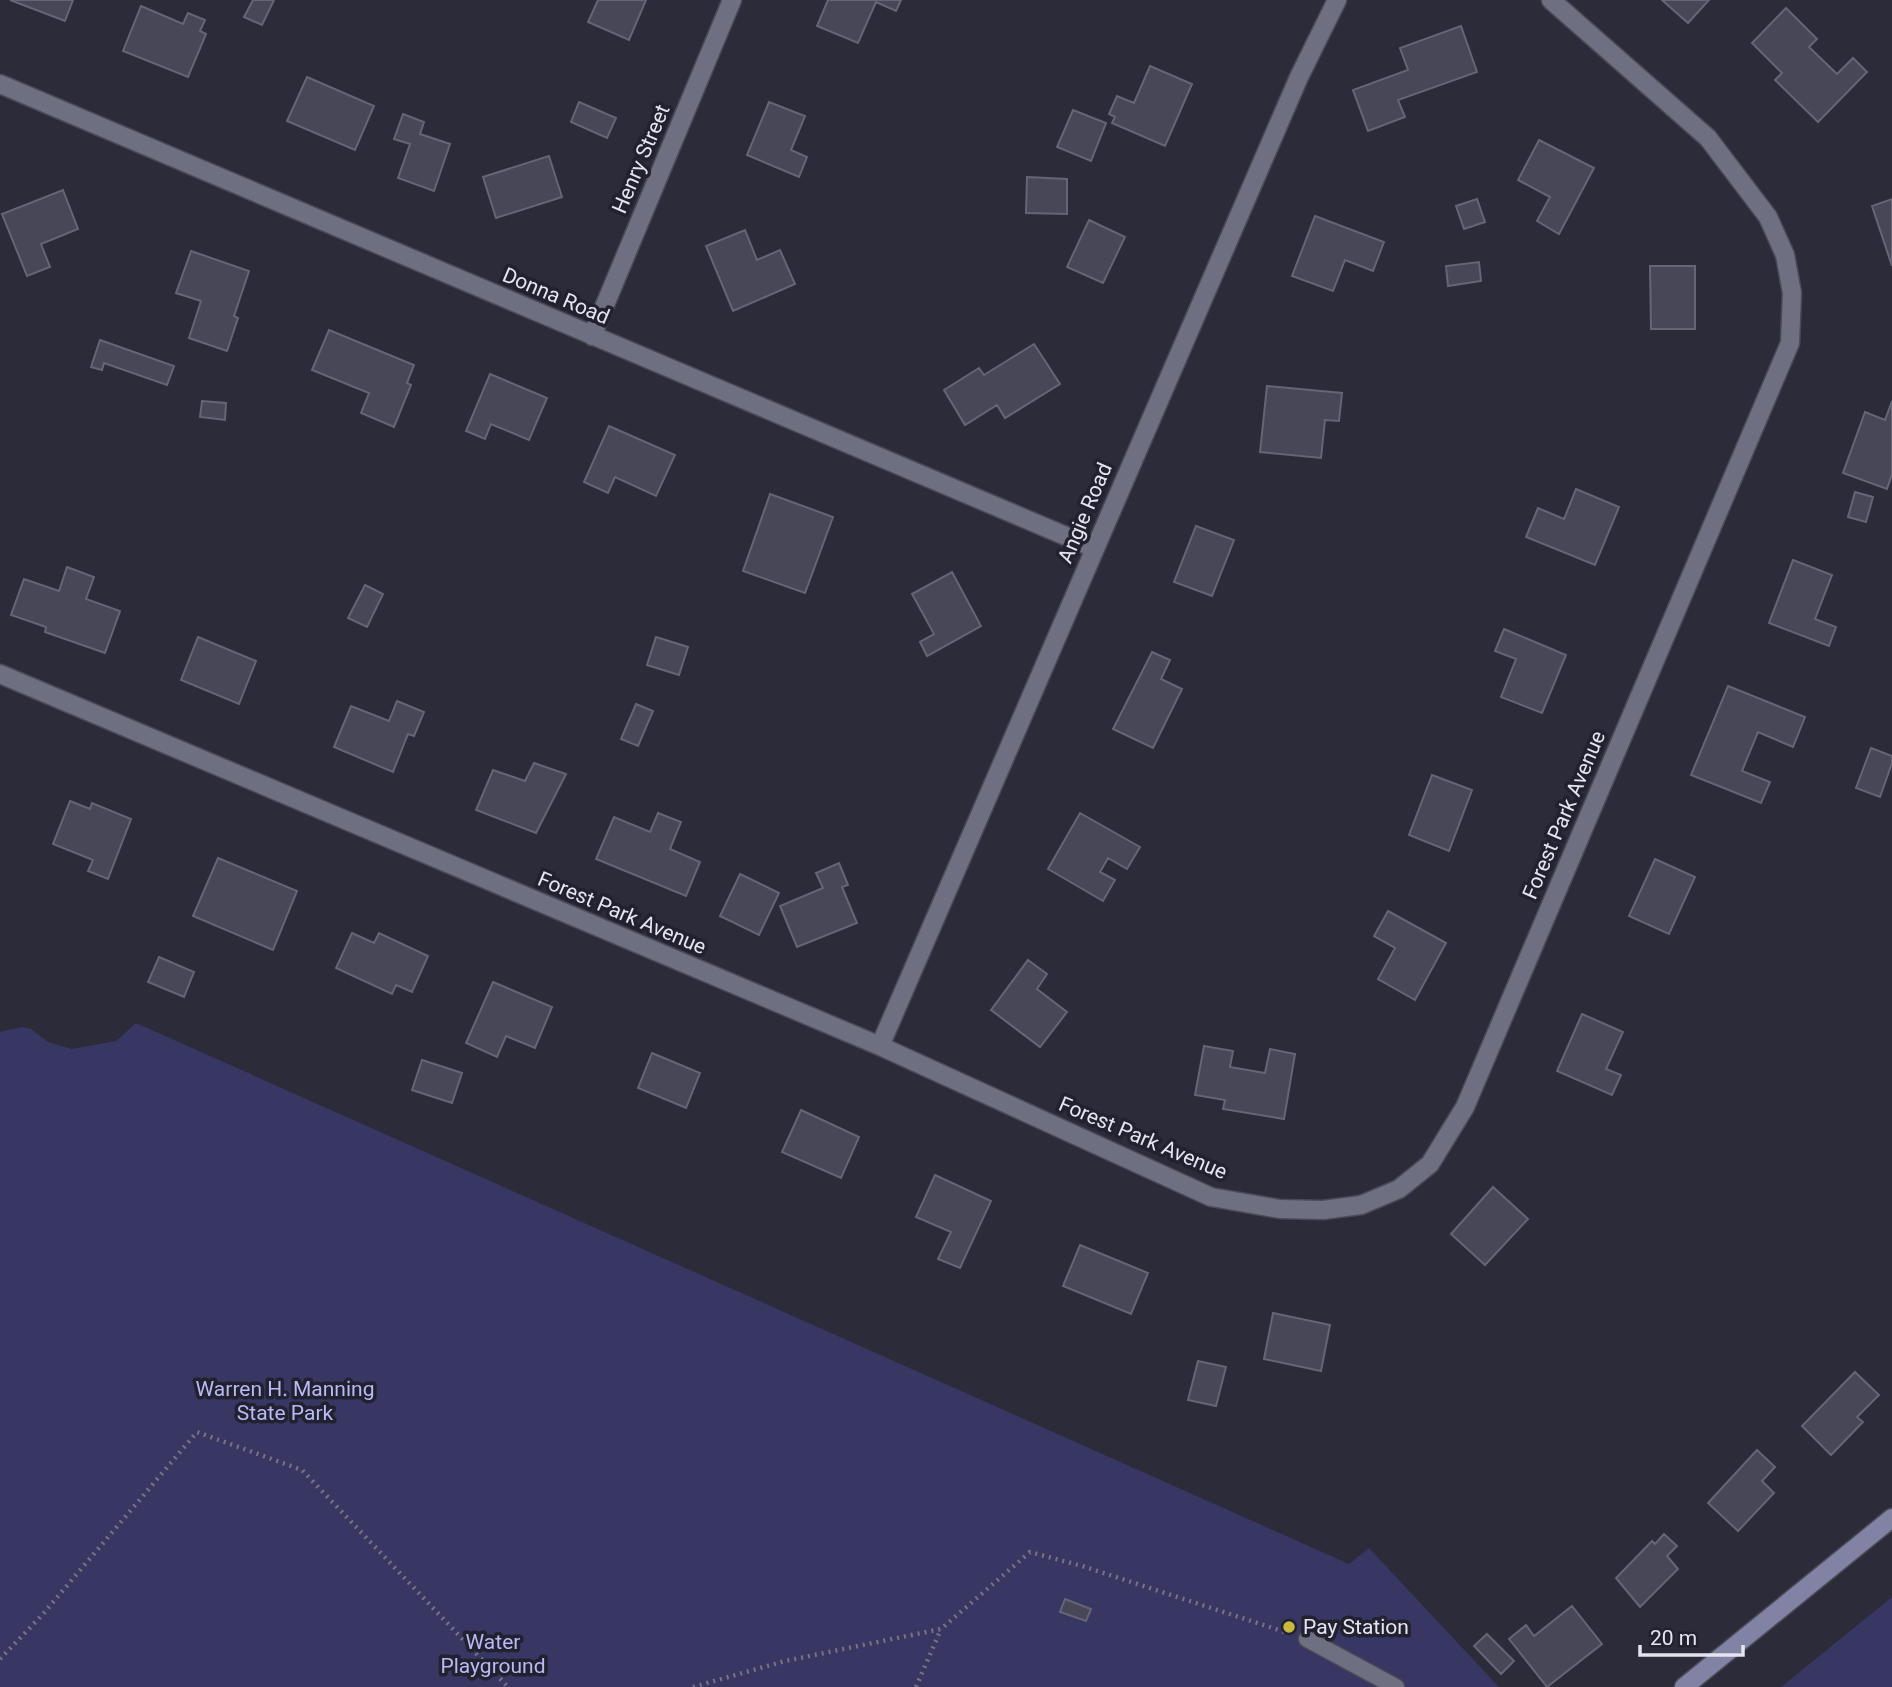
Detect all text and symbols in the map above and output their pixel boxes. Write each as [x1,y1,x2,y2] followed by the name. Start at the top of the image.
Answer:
[607,101,675,217] street label: Henry Street
[499,263,613,329] street label: Donna Road
[1053,459,1117,567] street label: Angie Road
[1518,727,1610,903] street label: Forest Park Avenue
[534,867,710,959] street label: Forest Park Avenue
[1055,1092,1231,1184] street label: Forest Park Avenue
[196,1377,374,1425] park label: Warren H. Manning State Park
[1640,1614,1743,1658] scale bar
[1303,1615,1409,1639] place label: Pay Station
[1281,1619,1297,1635] marker: Pay Station
[1650,1626,1697,1650] text: 20 m
[440,1630,546,1678] park label: Water Playground

